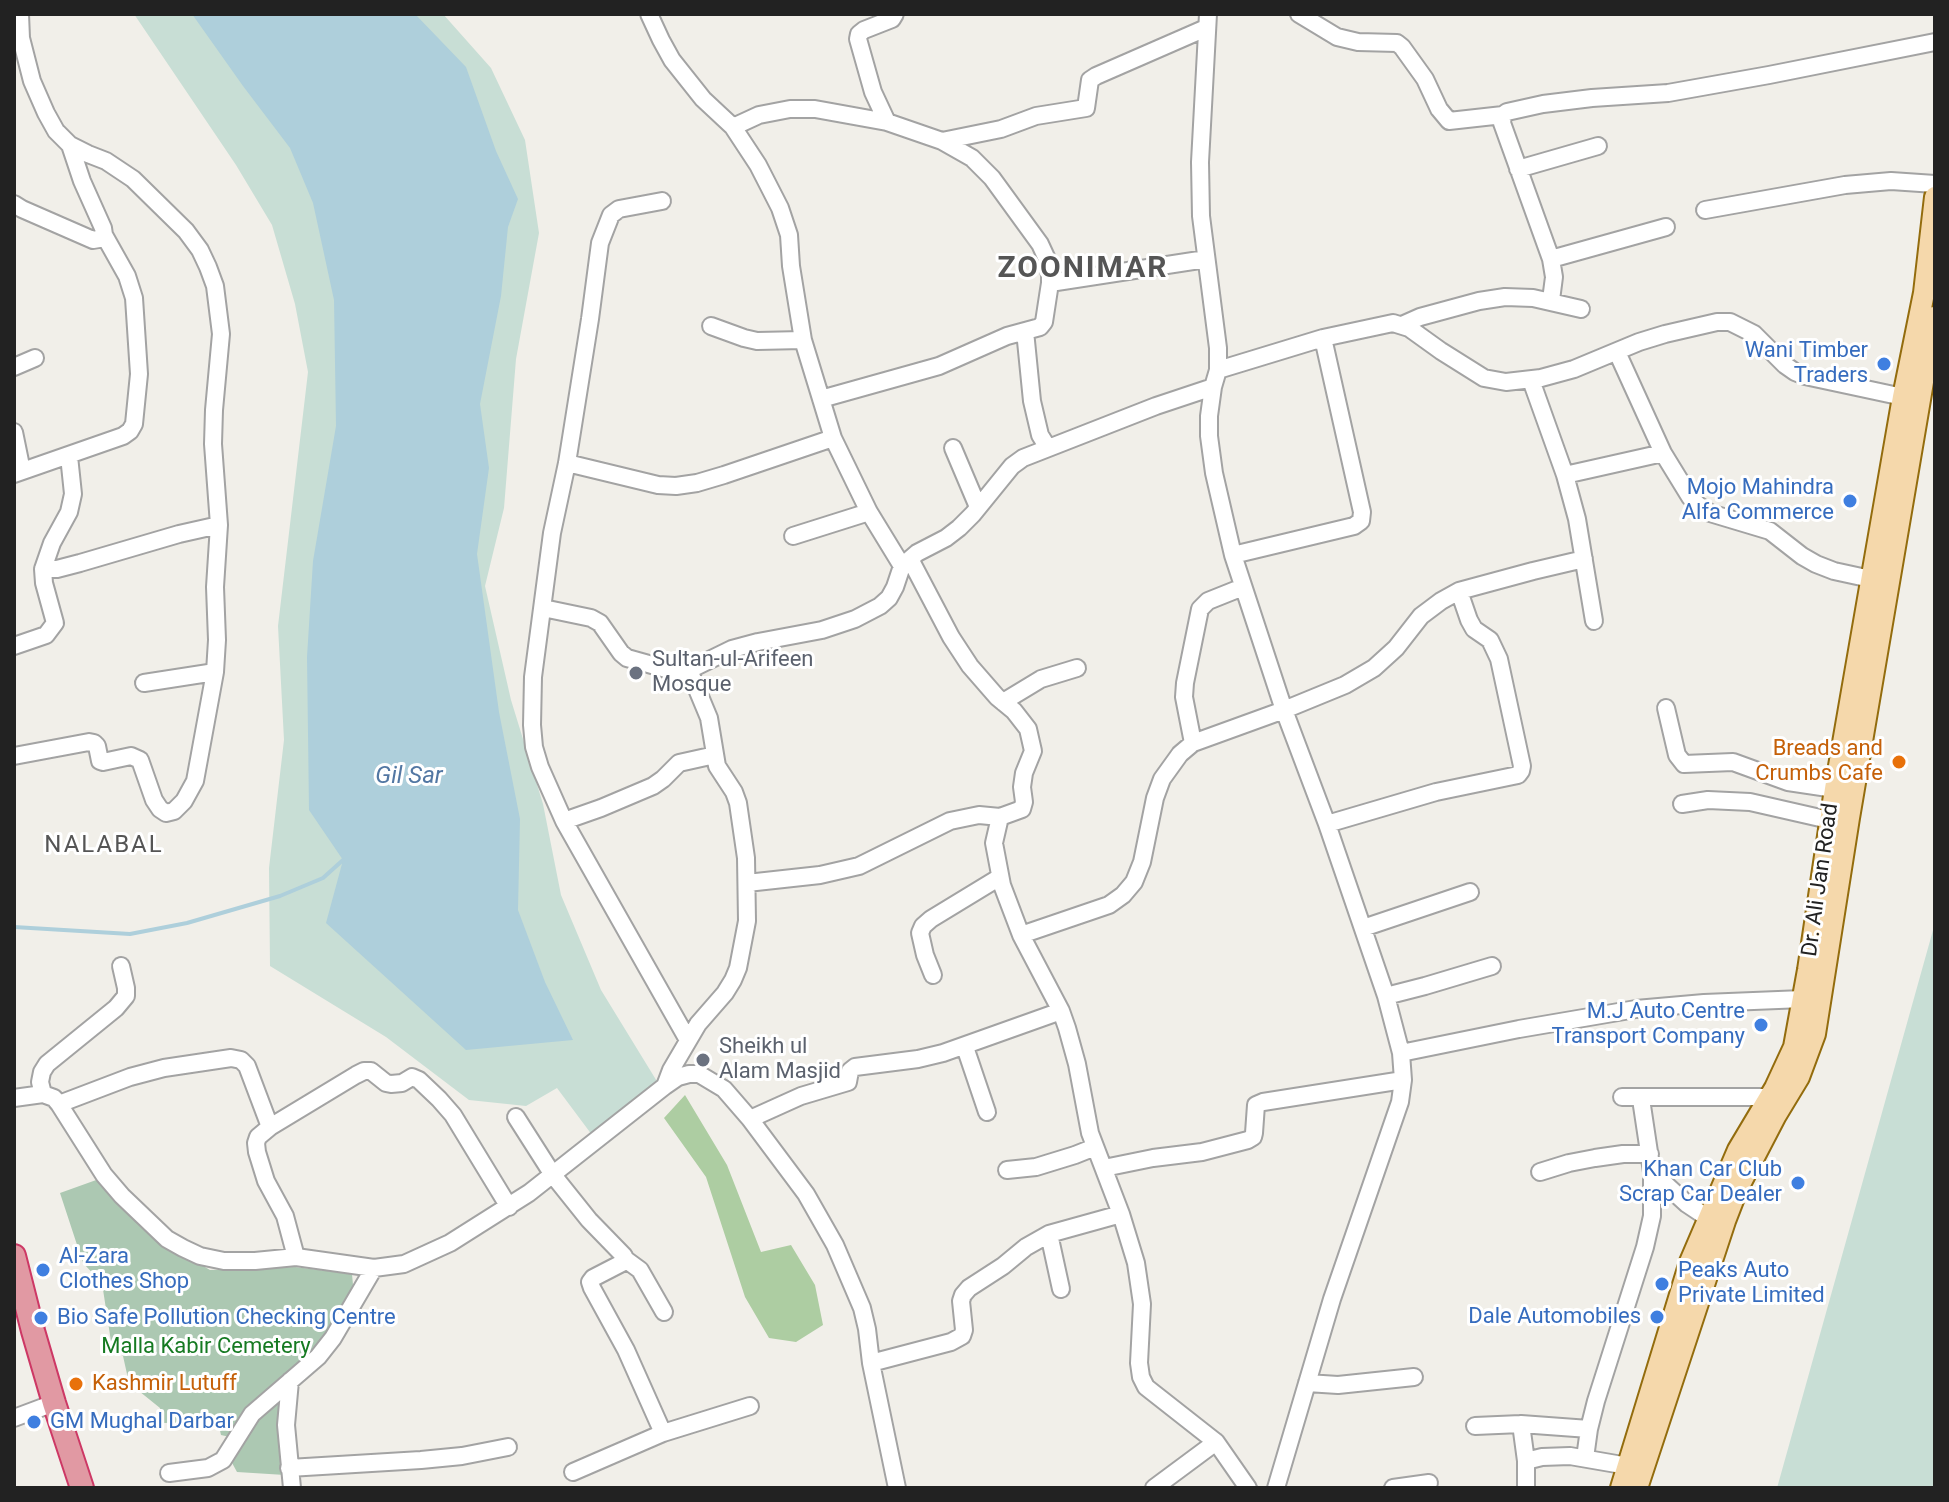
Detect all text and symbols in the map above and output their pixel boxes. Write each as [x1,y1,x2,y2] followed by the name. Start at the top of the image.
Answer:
[997,251,1169,287] district label: ZOONIMAR
[1745,338,1868,390] place label: Wani Timber Traders
[1875,355,1893,373] marker: Wani Timber Traders
[1682,475,1834,526] place label: Mojo Mahindra Alfa Commerce
[1841,492,1859,510] marker: Mojo Mahindra Alfa Commerce
[652,647,814,698] place label: Sultan-ul-Arifeen Mosque
[627,664,645,682] marker: Sultan-ul-Arifeen Mosque
[1755,736,1883,788] place label: Breads and Crumbs Cafe
[1890,753,1908,771] marker: Breads and Crumbs Cafe
[375,763,443,791] water label: Gil Sar
[1797,802,1845,958] street label: Dr. Ali Jan Road
[44,832,164,860] district label: NALABAL
[1552,999,1745,1050] place label: M.J Auto Centre Transport Company
[1752,1016,1770,1034] marker: M.J Auto Centre Transport Company
[719,1034,841,1086] place label: Sheikh ul Alam Masjid
[694,1051,712,1069] marker: Sheikh ul Alam Masjid
[1619,1157,1782,1208] place label: Khan Car Club Scrap Car Dealer
[1789,1174,1807,1192] marker: Khan Car Club Scrap Car Dealer
[59,1244,189,1296] place label: Al-Zara Clothes Shop
[1678,1258,1825,1310] place label: Peaks Auto Private Limited
[34,1261,52,1279] marker: Al-Zara Clothes Shop
[1653,1275,1671,1293] marker: Peaks Auto Private Limited
[1468,1304,1641,1330] place label: Dale Automobiles
[57,1305,396,1331] place label: Bio Safe Pollution Checking Centre
[1648,1308,1666,1326] marker: Dale Automobiles
[32,1309,50,1327] marker: Bio Safe Pollution Checking Centre
[101,1334,311,1360] park label: Malla Kabir Cemetery
[92,1371,237,1397] place label: Kashmir Lutuff
[67,1375,85,1393] marker: Kashmir Lutuff
[50,1409,234,1435] place label: GM Mughal Darbar
[25,1413,43,1431] marker: GM Mughal Darbar

